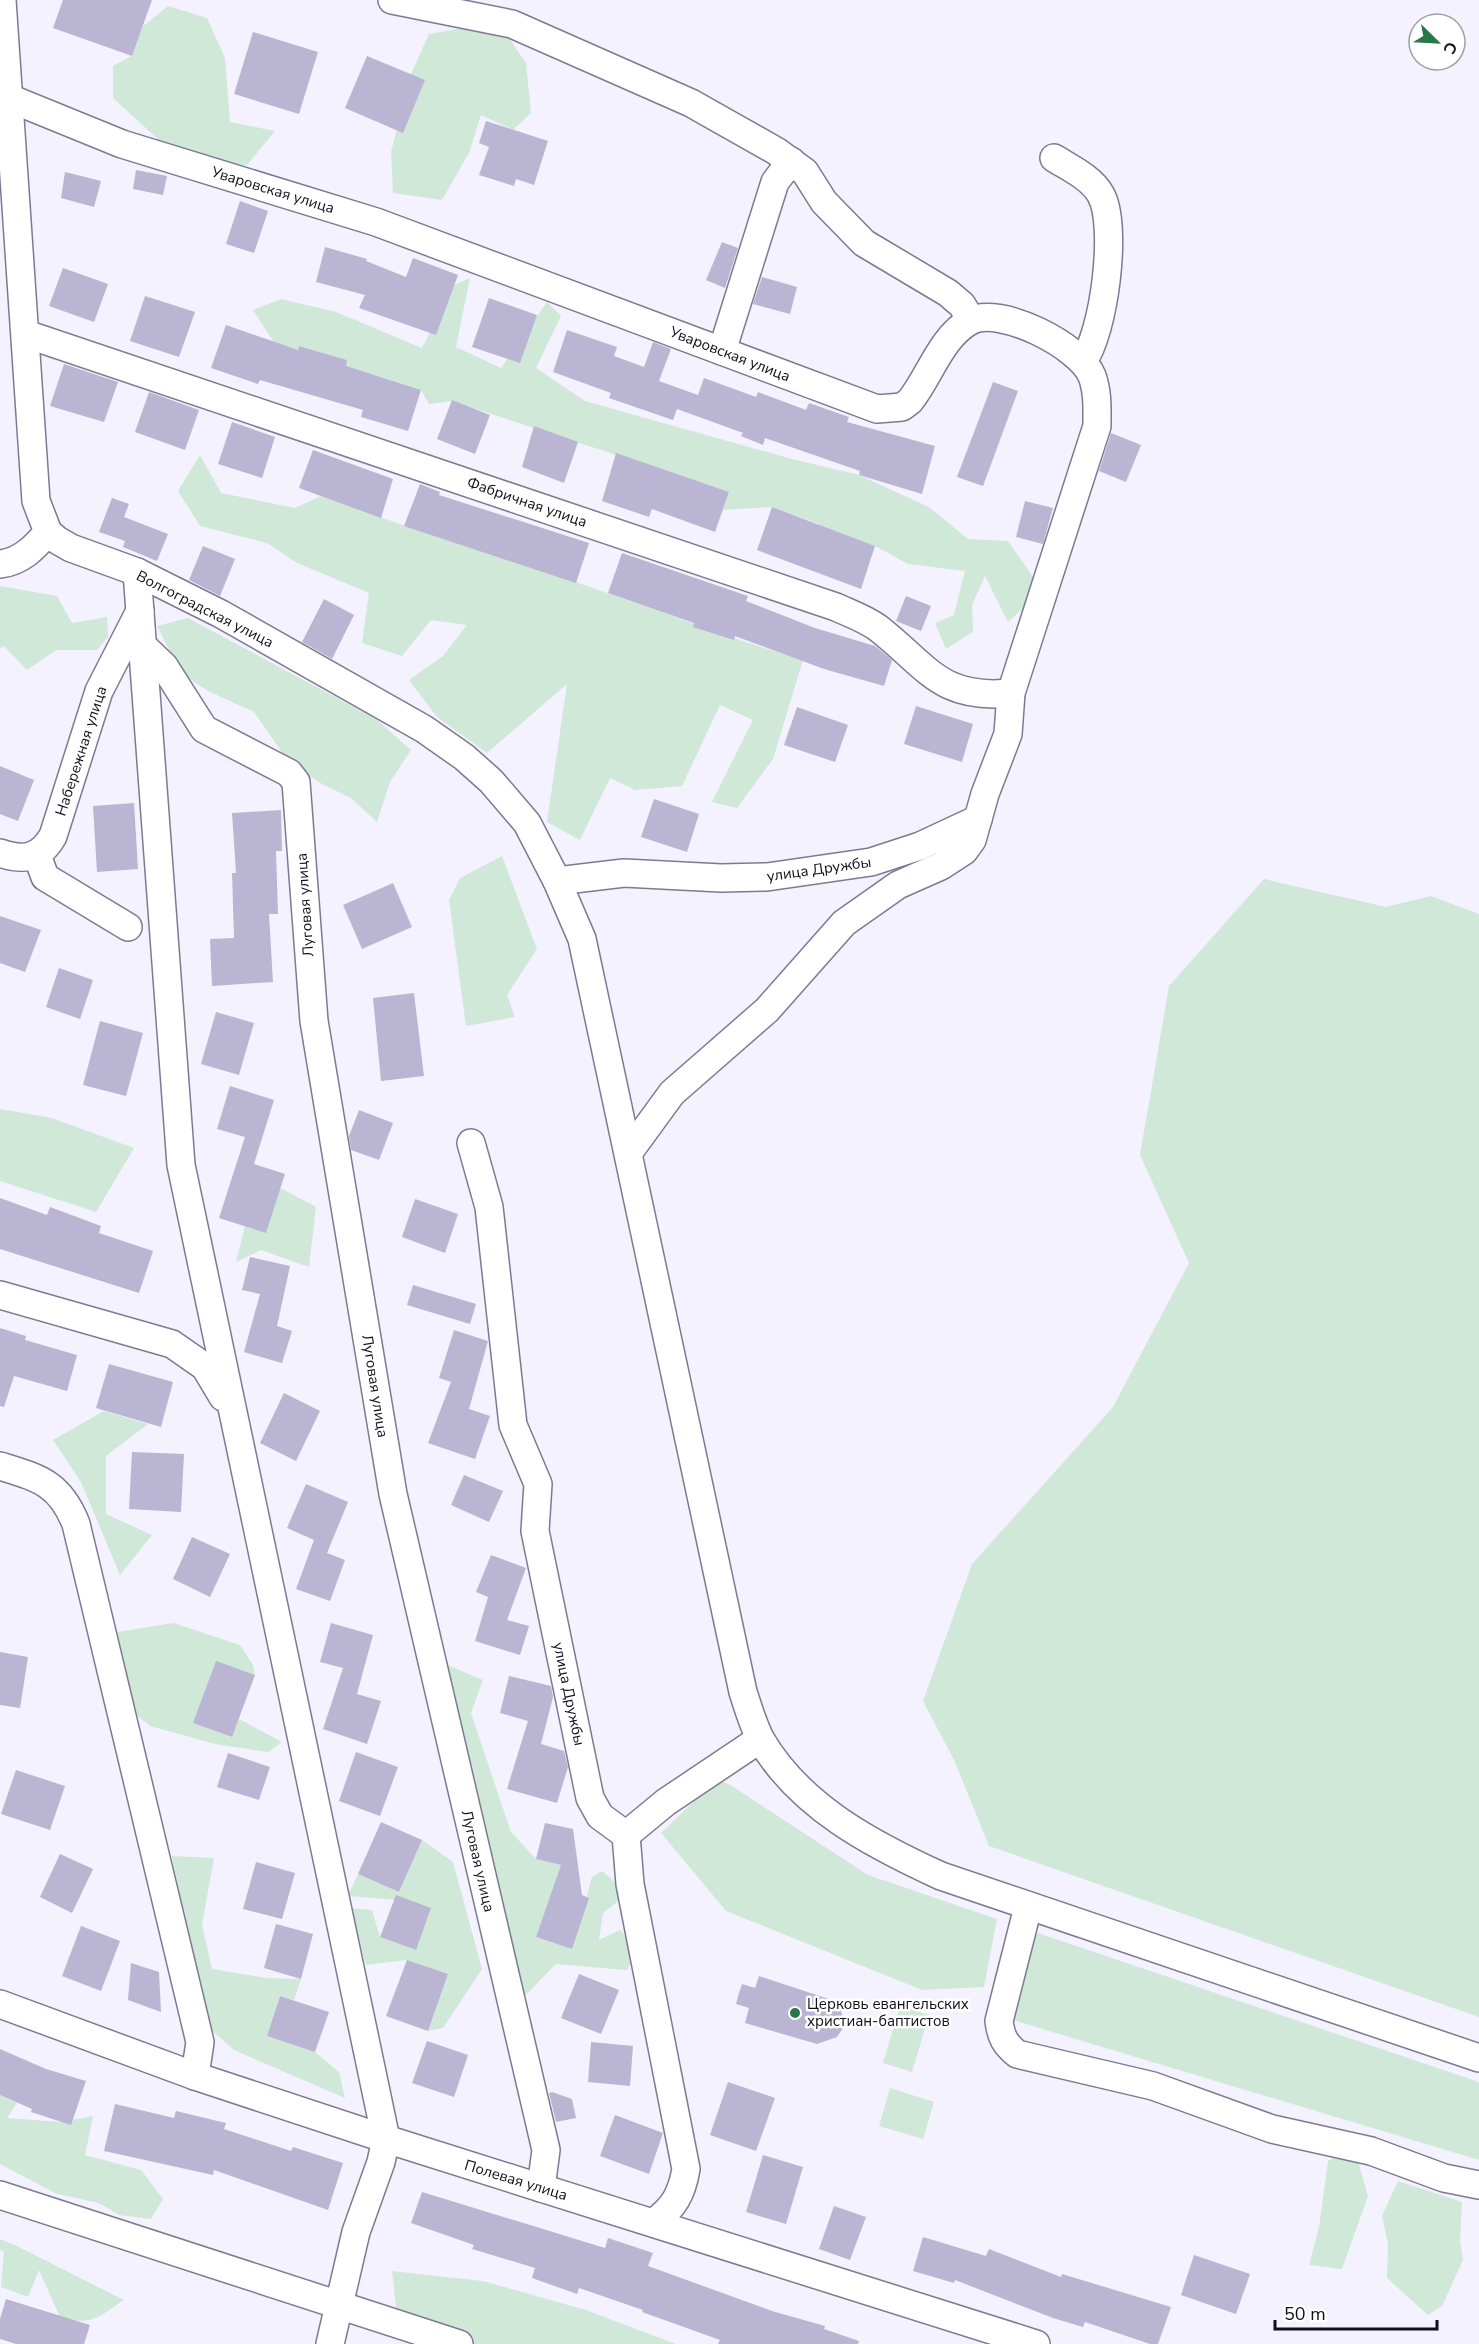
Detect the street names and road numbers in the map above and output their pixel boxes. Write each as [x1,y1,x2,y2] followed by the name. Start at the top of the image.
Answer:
[208,161,337,218] street label: Уваровская улица
[666,321,793,386] street label: Уваровская улица
[464,472,590,532] street label: Фабричная улица
[133,566,277,652] street label: Волгоградская улица
[51,683,111,819] street label: Набережная улица
[291,852,319,958] street label: Луговая улица
[765,852,873,886] street label: улица Дружбы
[357,1333,393,1439] street label: Луговая улица
[548,1640,590,1748] street label: улица Дружбы
[457,1808,499,1914] street label: Луговая улица
[462,2155,570,2205] street label: Полевая улица

